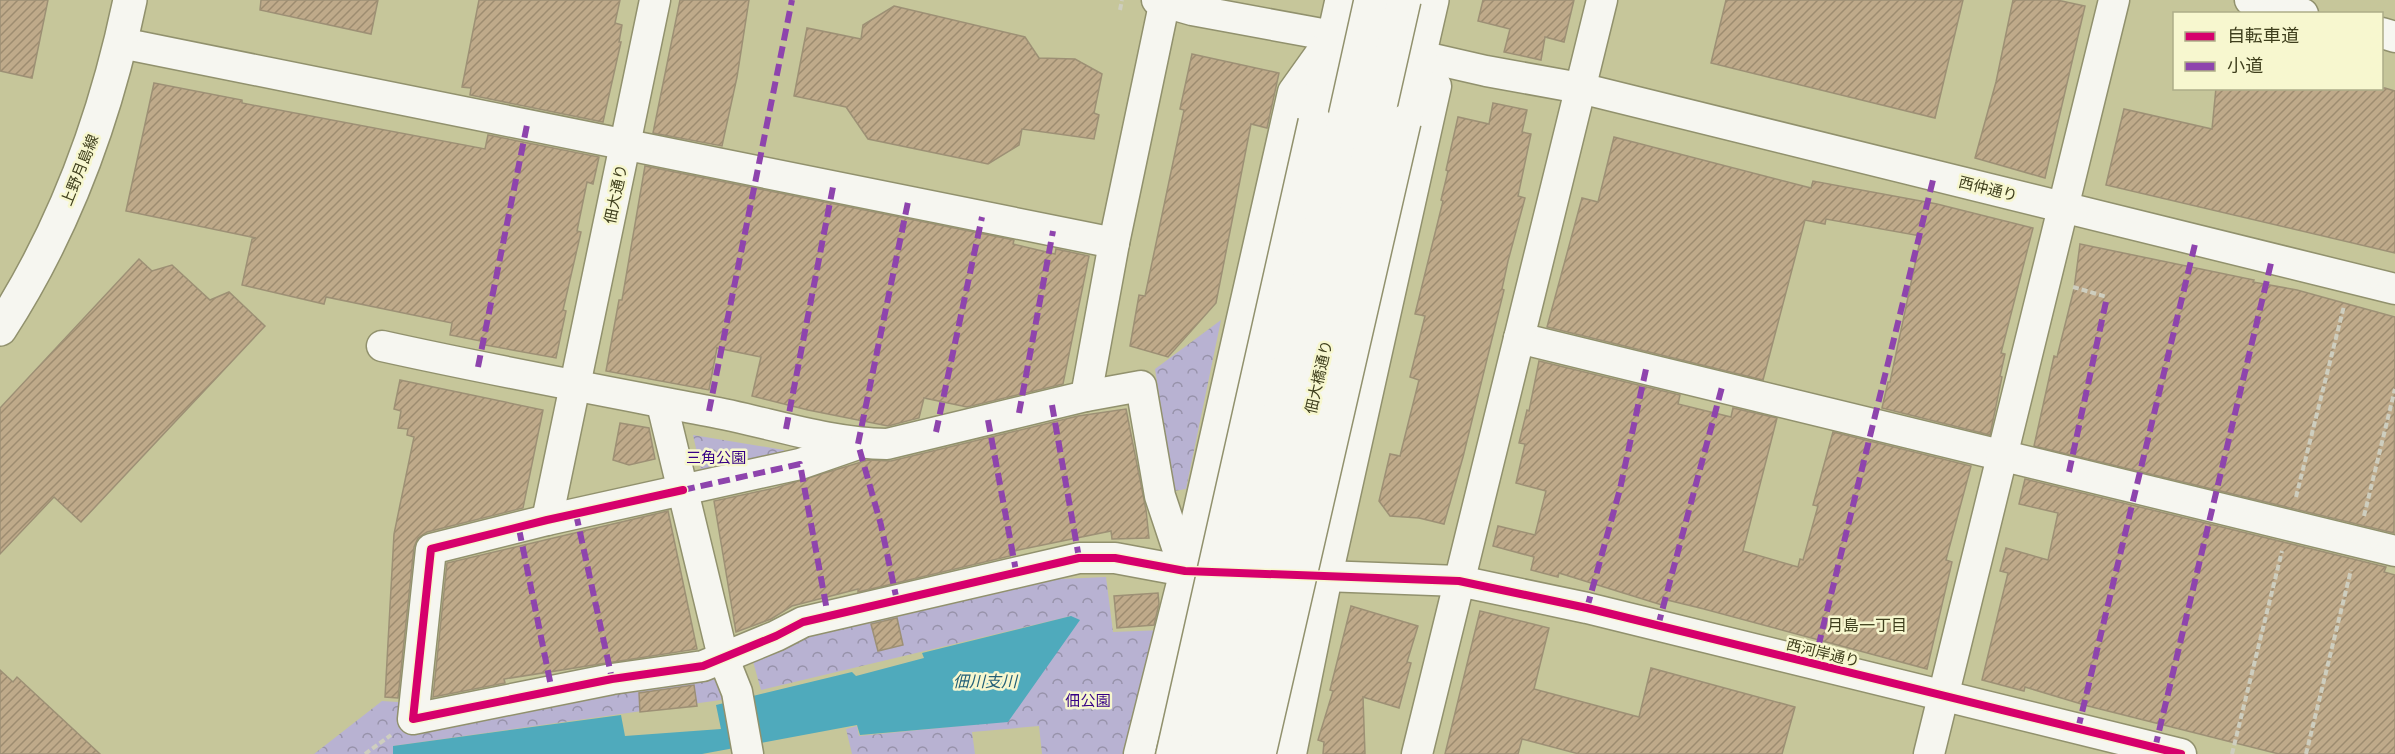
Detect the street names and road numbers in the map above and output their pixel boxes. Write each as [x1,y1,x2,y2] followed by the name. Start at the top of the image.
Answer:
[58,132,102,208] street label: 上野月島線
[601,163,631,225] street label: 佃大通り
[1957,173,2019,205] street label: 西仲通り
[1302,338,1336,416] street label: 佃大橋通り
[1784,635,1862,671] street label: 西河岸通り

